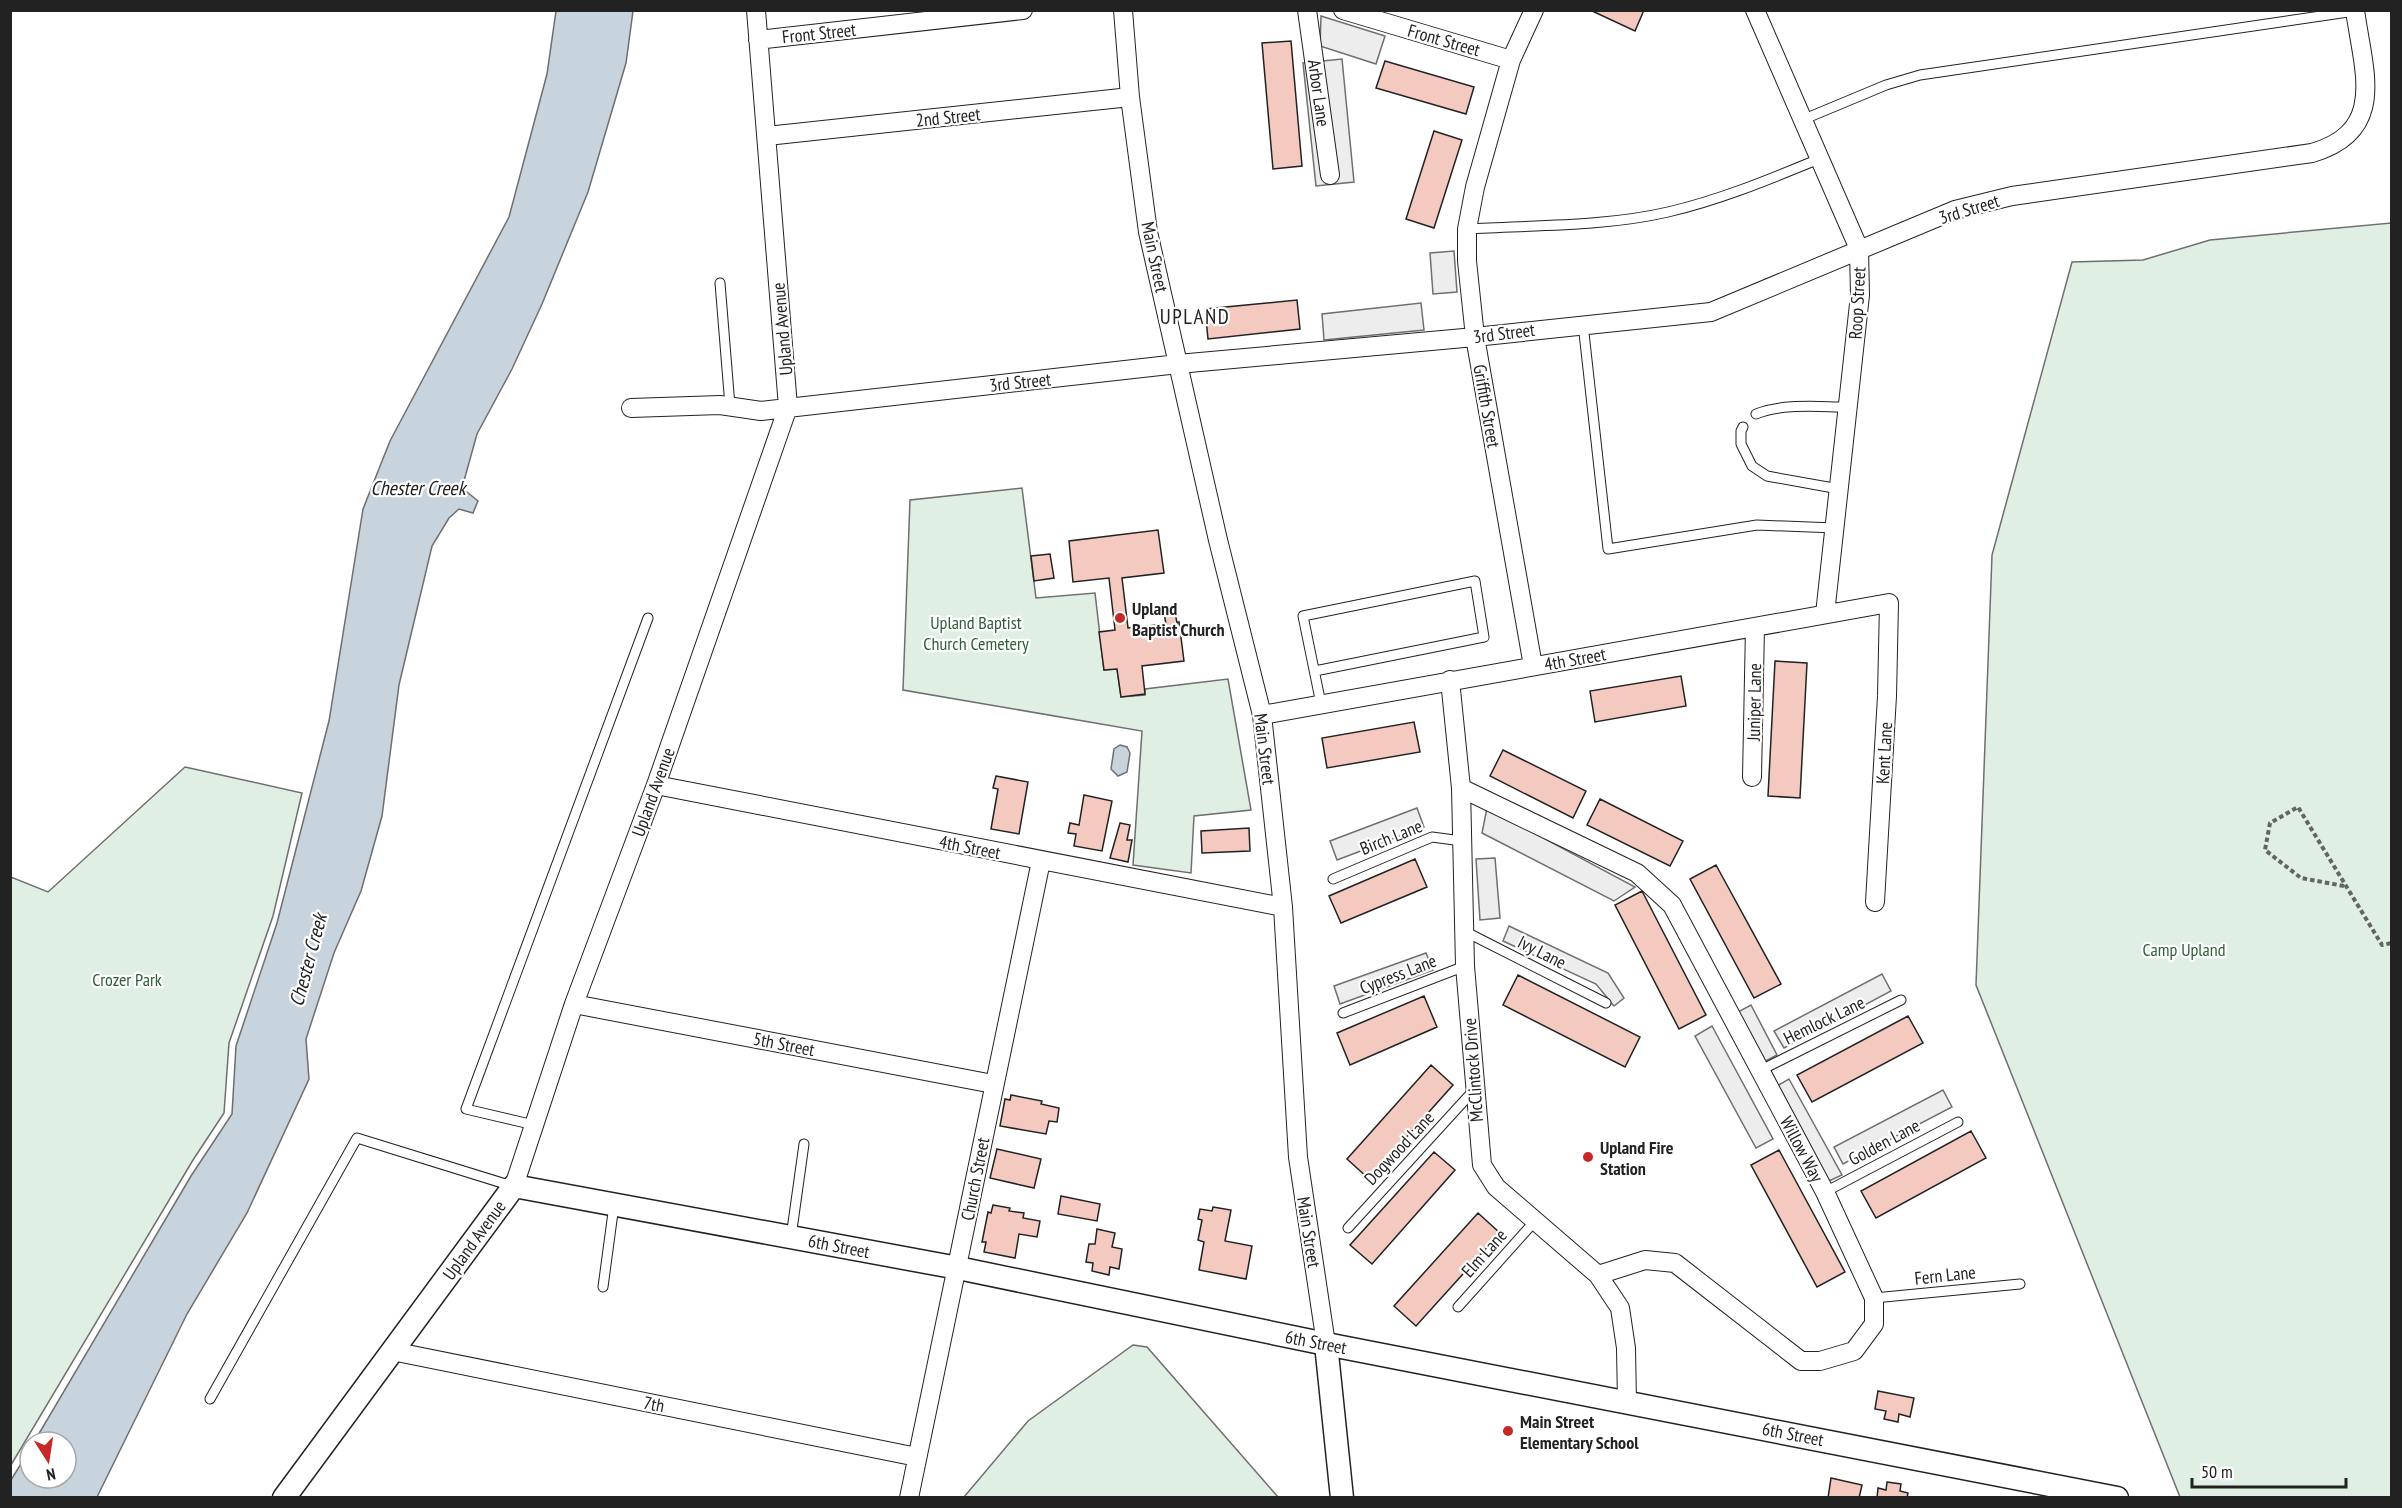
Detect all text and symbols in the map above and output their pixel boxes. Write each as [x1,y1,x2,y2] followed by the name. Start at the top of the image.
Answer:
[781,18,857,48] street label: Front Street
[1405,19,1483,61] street label: Front Street
[1303,58,1335,128] street label: Arbor Lane
[915,102,982,132] street label: 2nd Street
[1936,189,2002,229] street label: 3rd Street
[1136,220,1174,294] street label: Main Street
[1844,266,1870,340] street label: Roop Street
[766,282,798,376] street label: Upland Avenue
[1160,303,1230,330] district label: UPLAND
[1472,318,1536,348] street label: 3rd Street
[1468,363,1506,449] street label: Griffith Street
[988,367,1052,397] street label: 3rd Street
[371,475,468,501] water label: Chester Creek
[1132,597,1225,641] place label: Upland Baptist Church
[923,611,1029,655] park label: Upland Baptist Church Cemetery
[1113,611,1127,625] marker: Upland Baptist Church
[1542,642,1608,676] street label: 4th Street
[1742,663,1766,742] street label: Juniper Lane
[1249,712,1281,786] street label: Main Street
[1871,721,1897,785] street label: Kent Lane
[626,744,680,840] street label: Upland Avenue
[1356,814,1426,860] street label: Birch Lane
[937,830,1003,864] street label: 4th Street
[283,909,333,1009] water label: Chester Creek
[1514,930,1570,974] street label: Ivy Lane
[2143,938,2225,961] park label: Camp Upland
[1356,949,1440,999] street label: Cypress Lane
[92,968,162,991] park label: Crozer Park
[1780,991,1868,1049] street label: Hemlock Lane
[1458,1017,1488,1123] street label: McClintock Drive
[751,1027,817,1061] street label: 5th Street
[1359,1106,1439,1190] street label: Dogwood Lane
[1775,1112,1829,1186] street label: Willow Way
[1844,1114,1924,1170] street label: Golden Lane
[956,1135,994,1223] street label: Church Street
[1600,1136,1674,1180] place label: Upland Fire Station
[1581,1150,1595,1164] marker: Upland Fire Station
[1292,1195,1326,1269] street label: Main Street
[437,1196,511,1284] street label: Upland Avenue
[1456,1224,1512,1282] street label: Elm Lane
[806,1229,872,1263] street label: 6th Street
[1913,1260,1977,1290] street label: Fern Lane
[1283,1325,1349,1359] street label: 6th Street
[642,1391,666,1417] street label: 7th
[1520,1410,1639,1454] place label: Main Street Elementary School
[1760,1417,1826,1451] street label: 6th Street
[1501,1424,1515,1438] marker: Main Street Elementary School
[18,1430,78,1490] north arrow
[2192,1451,2346,1489] scale bar
[2201,1460,2233,1483] text: 50 m
[45,1464,57,1485] text: N

